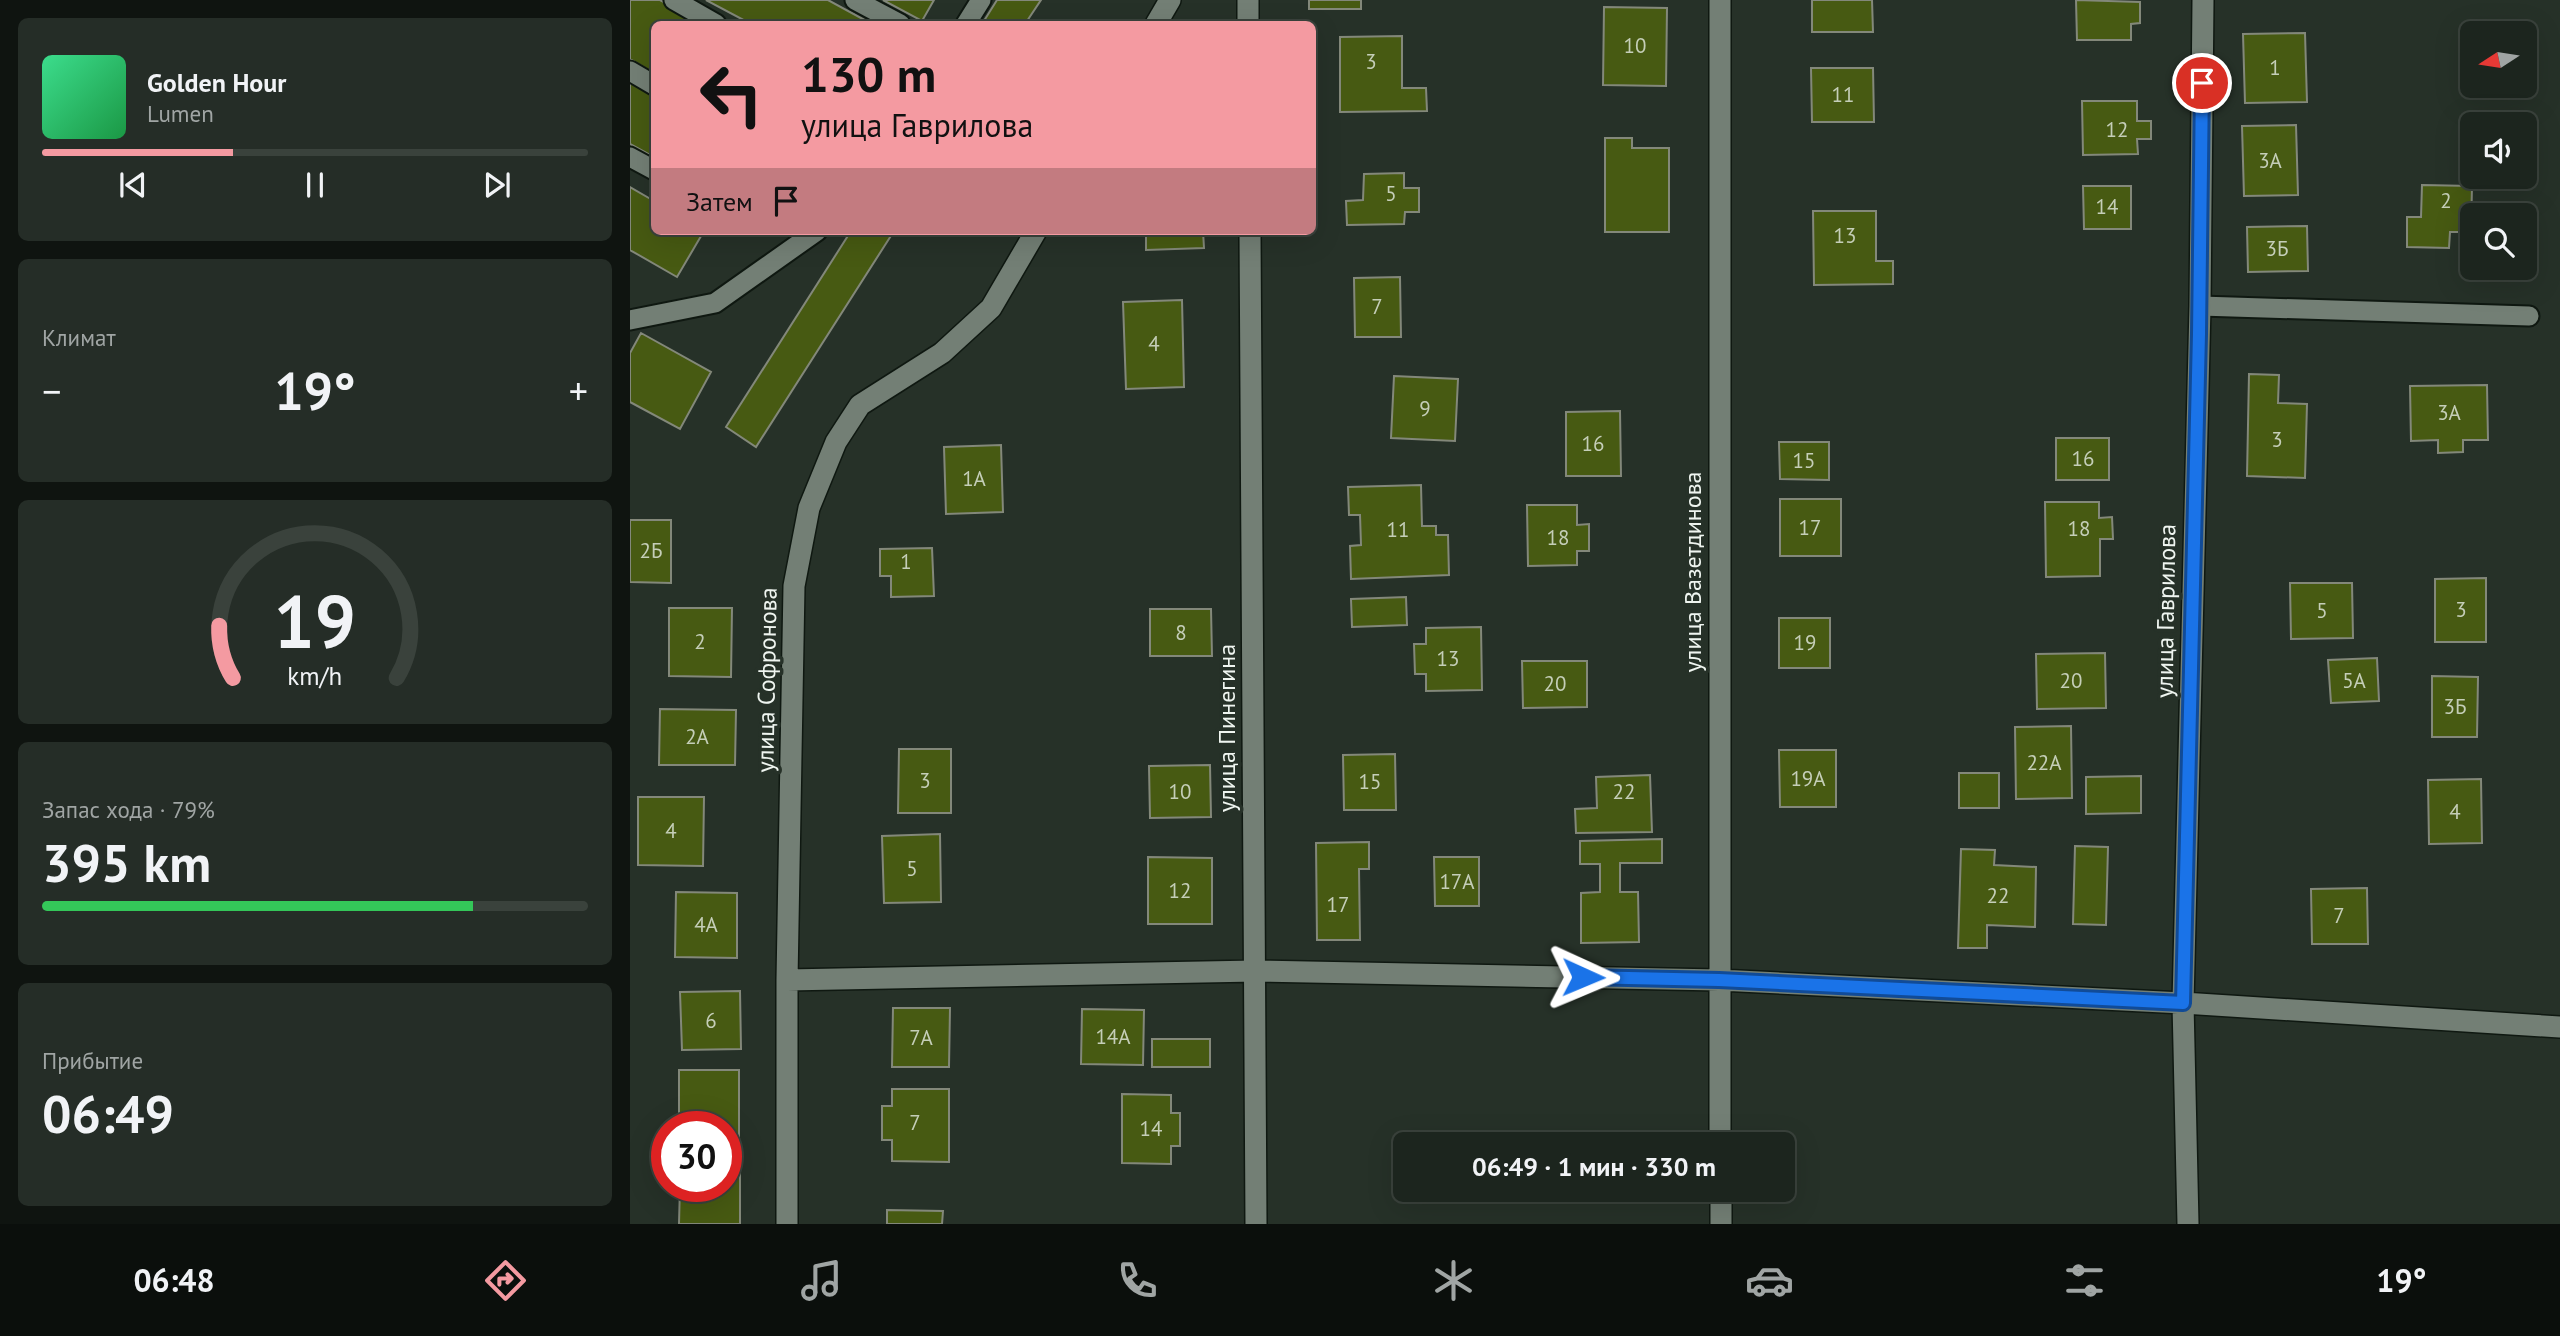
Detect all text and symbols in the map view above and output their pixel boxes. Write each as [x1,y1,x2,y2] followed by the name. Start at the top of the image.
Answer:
[2460,21,2538,98] north arrow
[2460,21,2537,280] map controls
[1624,32,1646,59] house number: 10
[801,42,936,106] text: 130 m
[1365,48,1377,75] house number: 3
[686,49,777,140] icon: left
[2172,53,2232,113] pin
[2269,54,2281,81] house number: 1
[2183,64,2221,102] icon: arrive
[147,66,286,99] text: Golden Hour
[1832,81,1854,108] house number: 11
[147,99,214,128] text: Lumen
[801,104,1033,146] text: улица Гаврилова
[2460,112,2537,189] button: sound
[2106,116,2128,143] house number: 12
[2258,147,2283,174] house number: 3А
[114,166,152,204] icon: previous
[296,166,334,204] icon: pause
[478,166,516,204] icon: next
[1385,180,1397,207] house number: 5
[767,182,805,220] icon: arrive
[686,185,753,218] text: Затем
[2440,187,2452,214] house number: 2
[2096,193,2118,220] house number: 14
[2460,203,2537,280] button: search
[1834,222,1856,249] house number: 13
[2266,235,2289,262] house number: 3Б
[1371,293,1383,320] house number: 7
[42,323,116,352] text: Климат
[1148,330,1160,357] house number: 4
[274,357,356,424] text: 19°
[42,366,61,415] text: −
[569,366,588,415] text: +
[1419,395,1431,422] house number: 9
[2437,399,2462,426] house number: 3А
[2271,426,2283,453] house number: 3
[1582,430,1604,457] house number: 16
[2072,445,2094,472] house number: 16
[1793,447,1815,474] house number: 15
[962,465,987,492] house number: 1А
[1677,471,1708,673] street label: улица Вазетдинова
[1799,514,1821,541] house number: 17
[2068,515,2090,542] house number: 18
[1387,516,1409,543] house number: 11
[1547,524,1569,551] house number: 18
[2148,524,2183,698] street label: улица Гаврилова
[640,537,663,564] house number: 2Б
[900,548,912,575] house number: 1
[274,574,356,668] text: 19
[749,587,784,773] street label: улица Софронова
[2455,596,2467,623] house number: 3
[2316,597,2328,624] house number: 5
[1175,619,1187,646] house number: 8
[694,628,706,655] house number: 2
[1794,629,1816,656] house number: 19
[1211,644,1242,812] street label: улица Пинегина
[1437,645,1459,672] house number: 13
[288,660,342,692] text: km/h
[2060,667,2082,694] house number: 20
[2342,667,2367,694] house number: 5А
[1544,670,1566,697] house number: 20
[2444,693,2467,720] house number: 3Б
[685,723,710,750] house number: 2А
[2026,749,2062,776] house number: 22А
[1790,765,1826,792] house number: 19А
[919,767,931,794] house number: 3
[1359,768,1381,795] house number: 15
[1169,778,1191,805] house number: 10
[1613,778,1635,805] house number: 22
[42,795,215,824] text: Запас хода · 79%
[2449,798,2461,825] house number: 4
[665,817,677,844] house number: 4
[42,829,211,896] text: 395 km
[906,855,918,882] house number: 5
[1439,868,1475,895] house number: 17А
[1169,877,1191,904] house number: 12
[1987,882,2009,909] house number: 22
[1327,891,1349,918] house number: 17
[2333,902,2345,929] house number: 7
[694,911,719,938] house number: 4А
[1546,940,1620,1014] position arrow
[705,1007,717,1034] house number: 6
[1095,1023,1131,1050] house number: 14А
[909,1024,934,1051] house number: 7А
[42,1046,143,1075] text: Прибытие
[42,1080,174,1147] text: 06:49
[909,1109,921,1136] house number: 7
[651,1111,742,1202] speed limit sign: 30
[1140,1115,1162,1142] house number: 14
[1472,1150,1716,1183] text: 06:49 · 1 мин · 330 m
[481,1256,530,1305] icon: directions
[797,1256,846,1305] icon: music
[1113,1256,1162,1305] icon: phone
[1429,1256,1478,1305] icon: climate
[1745,1256,1794,1305] icon: car
[2060,1256,2109,1305] icon: filters
[133,1259,215,1301] text: 06:48
[2376,1259,2427,1301] text: 19°

